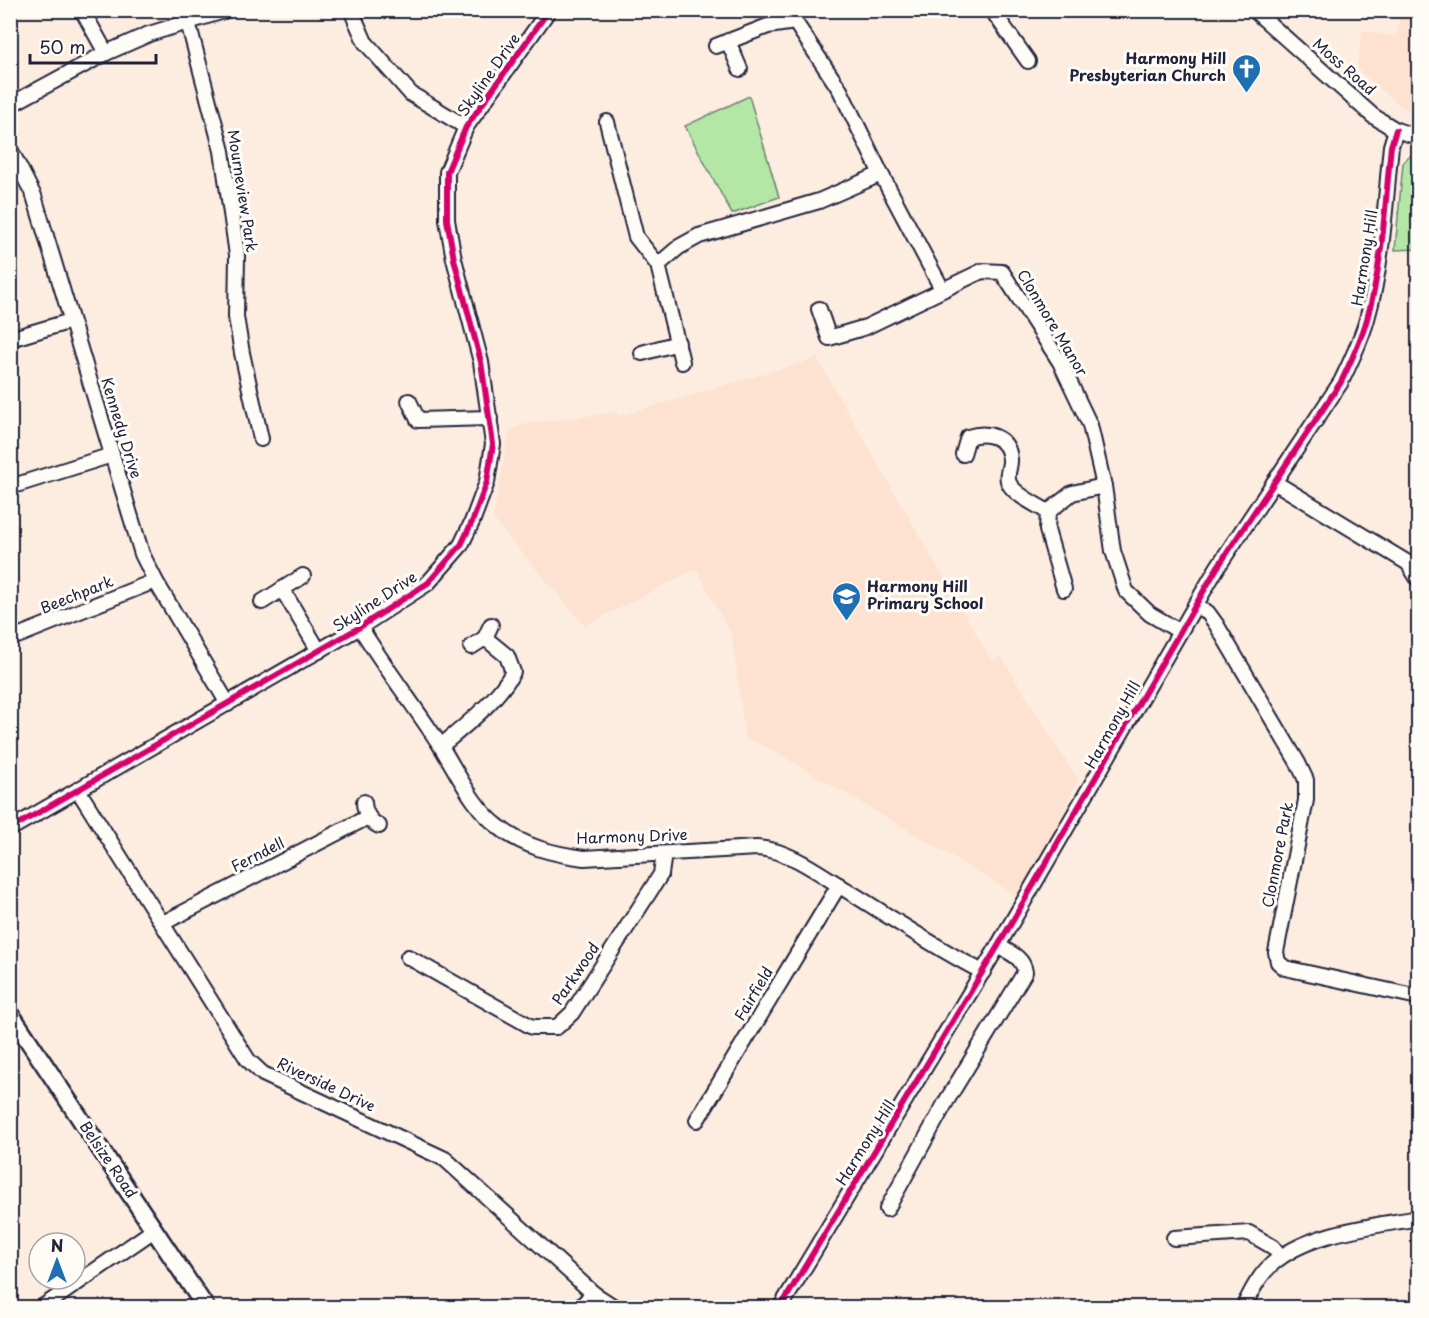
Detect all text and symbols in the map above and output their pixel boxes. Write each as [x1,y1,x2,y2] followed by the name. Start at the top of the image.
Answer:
[30,27,156,65] scale bar
[451,28,525,120] street label: Skyline Drive
[1308,32,1382,100] street label: Moss Road
[39,33,86,60] text: 50 m
[1069,46,1226,86] place label: Harmony Hill Presbyterian Church
[1231,52,1263,94] church icon: Harmony Hill Presbyterian Church
[222,128,265,254] street label: Mourneview Park
[1345,208,1382,308] street label: Harmony Hill
[1012,264,1094,380] street label: Clonmore Manor
[96,374,149,481] street label: Kennedy Drive
[327,565,421,637] street label: Skyline Drive
[36,569,116,619] street label: Beechpark
[867,574,983,614] place label: Harmony Hill Primary School
[830,580,862,622] school or university icon: Harmony Hill Primary School
[1078,676,1145,772] street label: Harmony Hill
[1255,800,1298,909] street label: Clonmore Park
[576,822,688,849] street label: Harmony Drive
[227,830,288,877] street label: Ferndell
[545,937,604,1009] street label: Parkwood
[728,962,778,1025] street label: Fairfield
[274,1051,380,1117] street label: Riverside Drive
[829,1095,900,1189] street label: Harmony Hill
[75,1116,144,1202] street label: Belsize Road
[27,1231,87,1291] north arrow
[51,1233,63,1257] text: N

